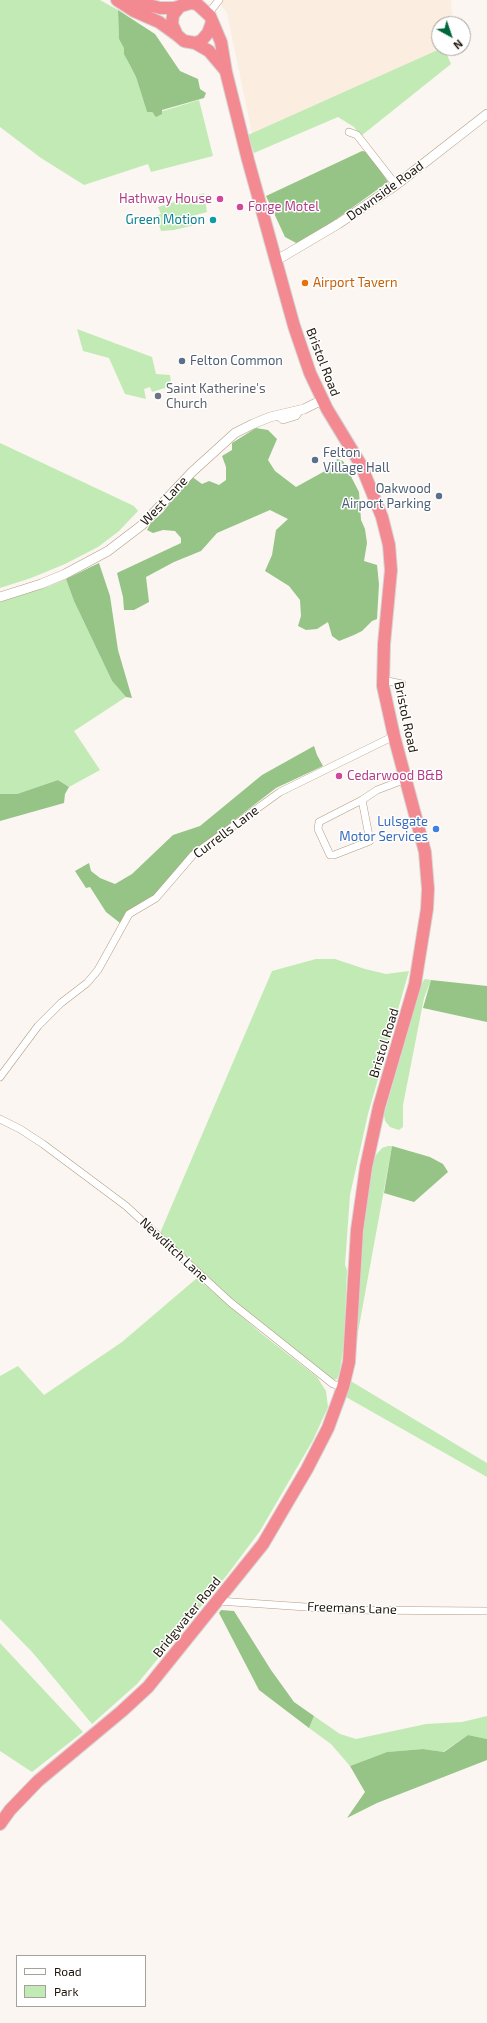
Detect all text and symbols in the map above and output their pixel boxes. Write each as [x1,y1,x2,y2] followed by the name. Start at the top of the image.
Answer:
[431,16,471,56] north arrow
[451,37,466,52] text: N
[343,158,427,224] street label: Downside Road
[119,191,212,207] place label: Hathway House
[215,194,225,204] marker: Hathway House
[248,199,319,215] place label: Forge Motel
[235,202,245,212] marker: Forge Motel
[125,212,205,228] place label: Green Motion
[208,215,218,225] marker: Green Motion
[313,275,398,291] place label: Airport Tavern
[300,278,310,288] marker: Airport Tavern
[303,326,343,398] street label: Bristol Road
[190,353,283,369] place label: Felton Common
[177,356,187,366] marker: Felton Common
[166,381,266,412] place label: Saint Katherine's Church
[153,391,163,401] marker: Saint Katherine's Church
[323,445,390,476] place label: Felton Village Hall
[310,455,320,465] marker: Felton Village Hall
[137,473,191,529] street label: West Lane
[342,481,431,512] place label: Oakwood Airport Parking
[434,491,444,501] marker: Oakwood Airport Parking
[391,680,421,754] street label: Bristol Road
[347,768,443,784] place label: Cedarwood B&B
[334,771,344,781] marker: Cedarwood B&B
[190,802,262,862] street label: Currells Lane
[339,814,428,845] place label: Lulsgate Motor Services
[431,824,441,834] marker: Lulsgate Motor Services
[366,1006,402,1080] street label: Bristol Road
[137,1214,211,1286] street label: Newditch Lane
[150,1574,224,1660] street label: Bridgwater Road
[307,1599,397,1617] street label: Freemans Lane
[16,1955,146,2007] legend
[54,1964,82,1978] text: Road
[54,1984,79,1998] text: Park

